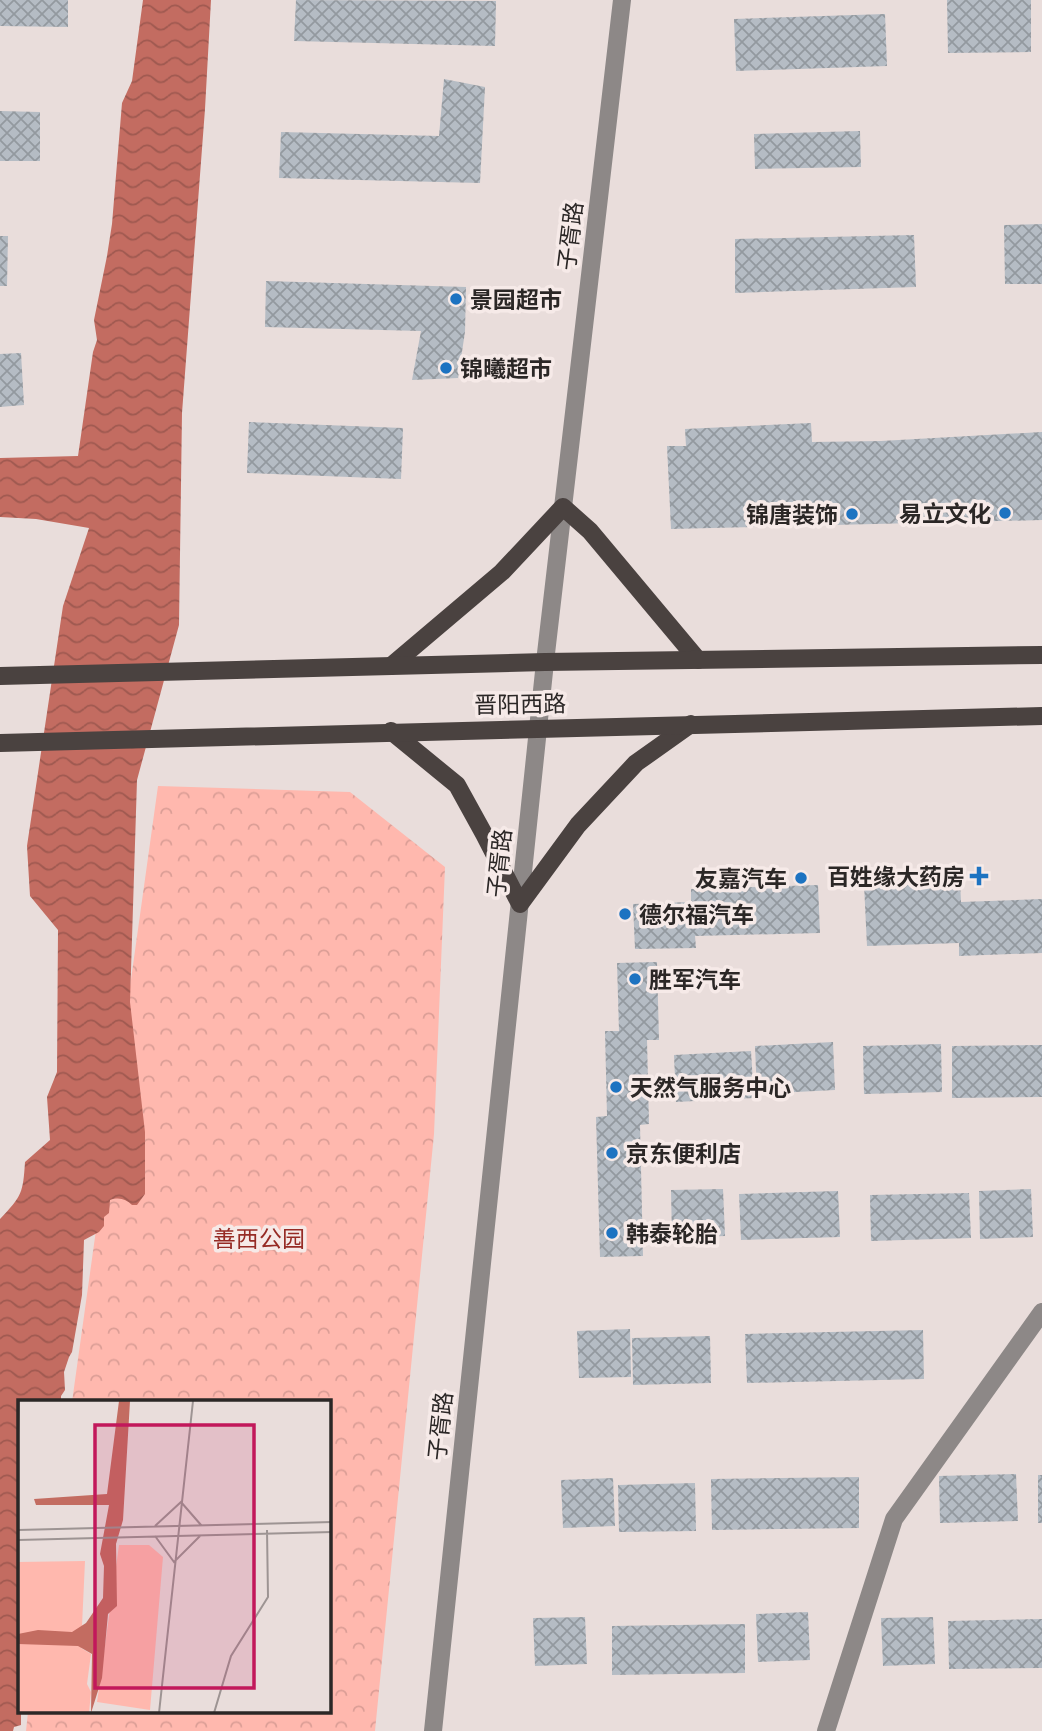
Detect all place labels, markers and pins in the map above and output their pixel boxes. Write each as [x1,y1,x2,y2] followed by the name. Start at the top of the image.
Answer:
[470,285,562,314] place label: 景园超市
[448,291,464,307] marker: 景园超市
[460,354,552,383] place label: 锦曦超市
[438,360,454,376] marker: 锦曦超市
[899,499,991,528] place label: 易立文化
[746,500,838,529] place label: 锦唐装饰
[997,505,1013,521] marker: 易立文化
[844,506,860,522] marker: 锦唐装饰
[827,862,965,891] place label: 百姓缘大药房
[695,864,787,893] place label: 友嘉汽车
[971,868,987,884] marker: 百姓缘大药房
[793,870,809,886] marker: 友嘉汽车
[639,900,754,929] place label: 德尔福汽车
[617,906,633,922] marker: 德尔福汽车
[649,965,741,994] place label: 胜军汽车
[627,971,643,987] marker: 胜军汽车
[630,1073,791,1102] place label: 天然气服务中心
[608,1079,624,1095] marker: 天然气服务中心
[626,1139,741,1168] place label: 京东便利店
[604,1145,620,1161] marker: 京东便利店
[626,1219,718,1248] place label: 韩泰轮胎
[604,1225,620,1241] marker: 韩泰轮胎

